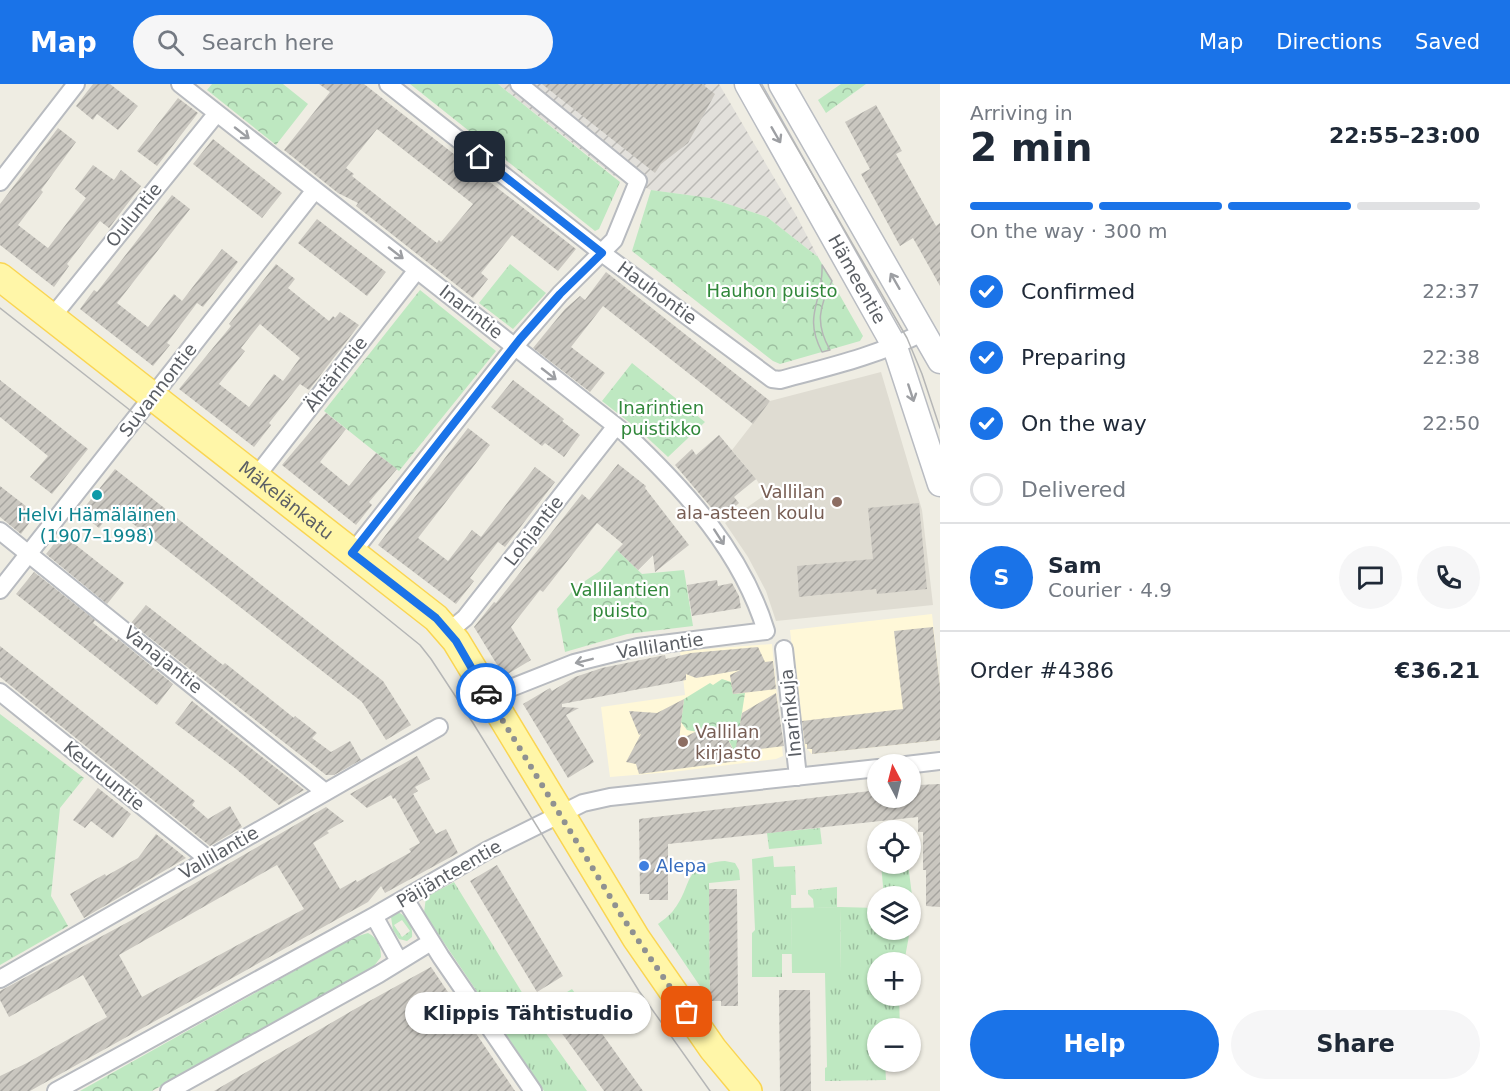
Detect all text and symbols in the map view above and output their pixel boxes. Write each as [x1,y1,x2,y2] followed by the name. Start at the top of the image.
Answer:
[133,15,553,69] search box
[30,26,97,59] text: Map
[154,26,187,59] icon: search
[202,30,334,55] text: Search here
[1199,30,1243,54] text: Map
[1276,30,1382,54] text: Directions
[1415,30,1480,54] text: Saved
[970,101,1073,125] text: Arriving in
[1329,123,1480,148] text: 22:55–23:00
[970,125,1092,170] text: 2 min
[770,126,782,143] one-way arrow
[234,127,250,140] one-way arrow
[454,131,505,182] pin
[463,140,496,173] icon: home
[101,178,166,251] street label: Ouluntie
[970,219,1168,243] text: On the way · 300 m
[824,231,891,327] street label: Hämeentie
[388,247,404,260] one-way arrow
[614,257,701,328] street label: Hauhontie
[889,273,901,290] one-way arrow
[970,275,1003,308] icon: check
[1021,279,1135,304] text: Confirmed
[1422,279,1480,303] text: 22:37
[435,280,507,343] street label: Inarintie
[707,280,837,301] park label: Hauhon puisto
[300,332,371,415] street label: Ähtärintie
[115,339,201,441] street label: Suvannontie
[970,341,1003,374] icon: check
[1021,345,1127,370] text: Preparing
[1422,345,1480,369] text: 22:38
[541,367,557,380] one-way arrow
[906,383,917,402] one-way arrow
[618,397,704,439] park label: Inarintien puistikko
[970,407,1003,440] icon: check
[1021,411,1147,436] text: On the way
[1422,411,1480,435] text: 22:50
[235,457,338,544] street label: Mäkelänkatu
[1021,477,1126,502] text: Delivered
[676,481,825,523] place label: Vallilan ala-asteen koulu
[90,488,104,502] marker: Helvi Hämäläinen (1907–1998)
[500,492,567,570] street label: Lohjantie
[830,495,844,509] marker: Vallilan ala-asteen koulu
[17,504,177,546] place label: Helvi Hämäläinen (1907–1998)
[714,528,726,545] one-way arrow
[1339,546,1402,609] button: chat
[1417,546,1480,609] button: phone
[1048,553,1102,578] text: Sam
[994,565,1009,590] text: S
[1048,578,1172,602] text: Courier · 4.9
[571,579,669,621] park label: Vallilantien puisto
[120,622,207,698] street label: Vanajantie
[615,628,705,663] street label: Vallilantie
[575,655,594,667] one-way arrow
[970,658,1114,683] text: Order #4386
[1395,658,1480,683] text: €36.21
[456,663,516,723] courier
[775,668,806,758] street label: Inarinkuja
[470,677,503,710] icon: car
[695,721,761,763] place label: Vallilan kirjasto
[676,735,690,749] marker: Vallilan kirjasto
[60,737,149,815] street label: Keuruuntie
[867,754,921,808] north arrow
[867,754,921,1072] map controls
[867,820,921,874] button: locate
[176,822,262,884] street label: Vallilantie
[393,835,505,912] street label: Päijänteentie
[656,855,707,876] place label: Alepa
[637,859,651,873] marker: Alepa
[867,886,921,940] button: layers
[867,952,921,1006] button: +
[661,986,712,1037] pin
[405,991,651,1033] callout: Klippis Tähtistudio
[670,995,703,1028] icon: bag
[423,1001,633,1025] text: Klippis Tähtistudio
[970,1010,1219,1079] button: Help
[1231,1010,1480,1079] button: Share
[867,1018,921,1072] button: −

